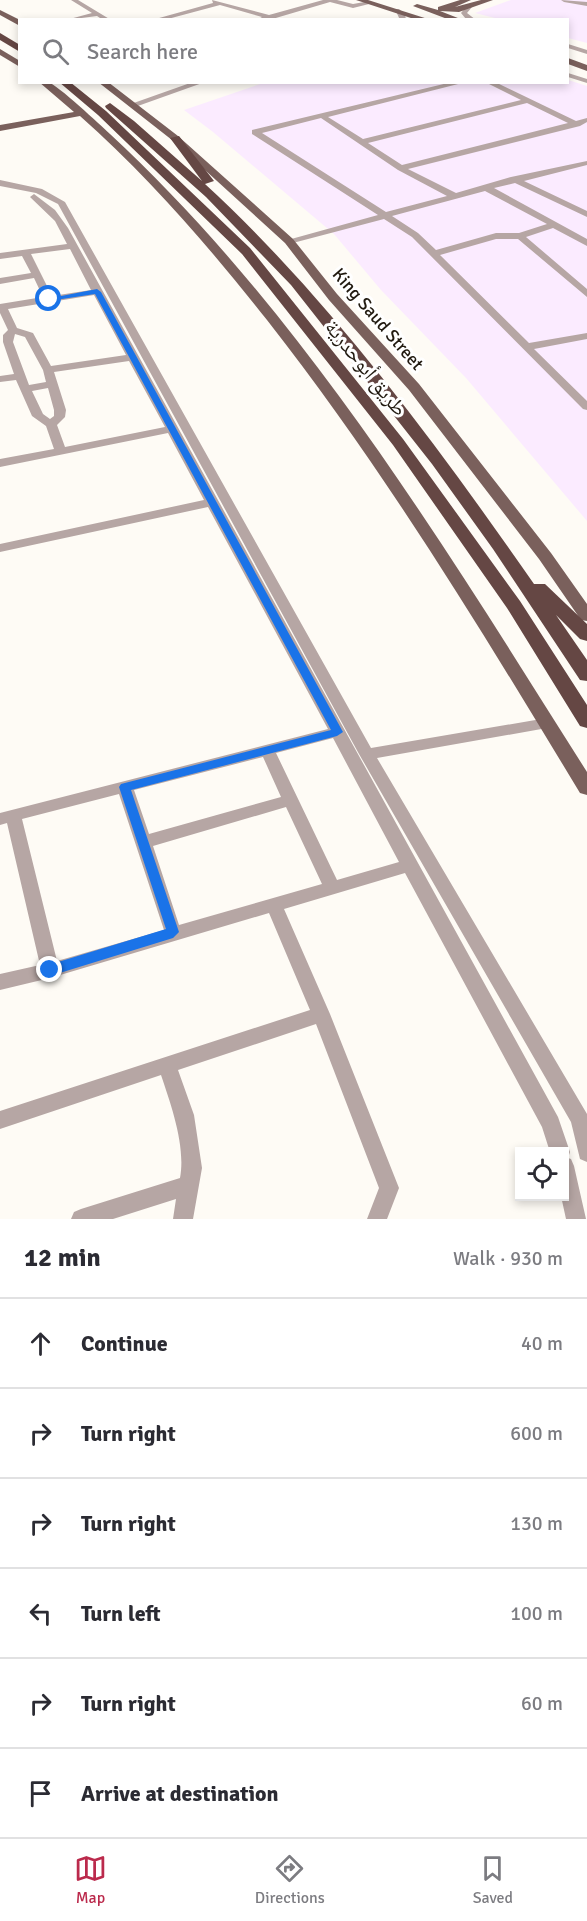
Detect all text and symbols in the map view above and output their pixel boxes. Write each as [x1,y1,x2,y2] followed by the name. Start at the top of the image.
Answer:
[18,18,569,84] search box
[39,35,72,68] icon: search
[87,38,198,65] text: Search here
[328,263,428,375] street label: King Saud Street
[35,285,61,311] route start
[319,315,413,421] street label: طريق أبوحدرية
[36,956,62,982] route end
[515,1147,569,1201] map controls
[515,1147,569,1201] button: locate
[24,1242,101,1274] text: 12 min
[453,1246,563,1271] text: Walk · 930 m
[24,1327,57,1360] icon: ahead
[81,1330,168,1357] text: Continue
[521,1331,563,1356] text: 40 m
[24,1417,57,1450] icon: right
[81,1420,176,1447] text: Turn right
[510,1421,563,1446] text: 600 m
[24,1507,57,1540] icon: right
[81,1510,176,1537] text: Turn right
[510,1511,563,1536] text: 130 m
[24,1597,57,1630] icon: left
[81,1600,161,1627] text: Turn left
[510,1601,563,1626] text: 100 m
[24,1687,57,1720] icon: right
[81,1690,176,1717] text: Turn right
[521,1691,563,1716] text: 60 m
[24,1777,57,1810] icon: arrive
[81,1780,278,1807] text: Arrive at destination
[74,1852,107,1908] tab: Map
[255,1852,325,1908] tab: Directions
[473,1852,513,1908] tab: Saved

